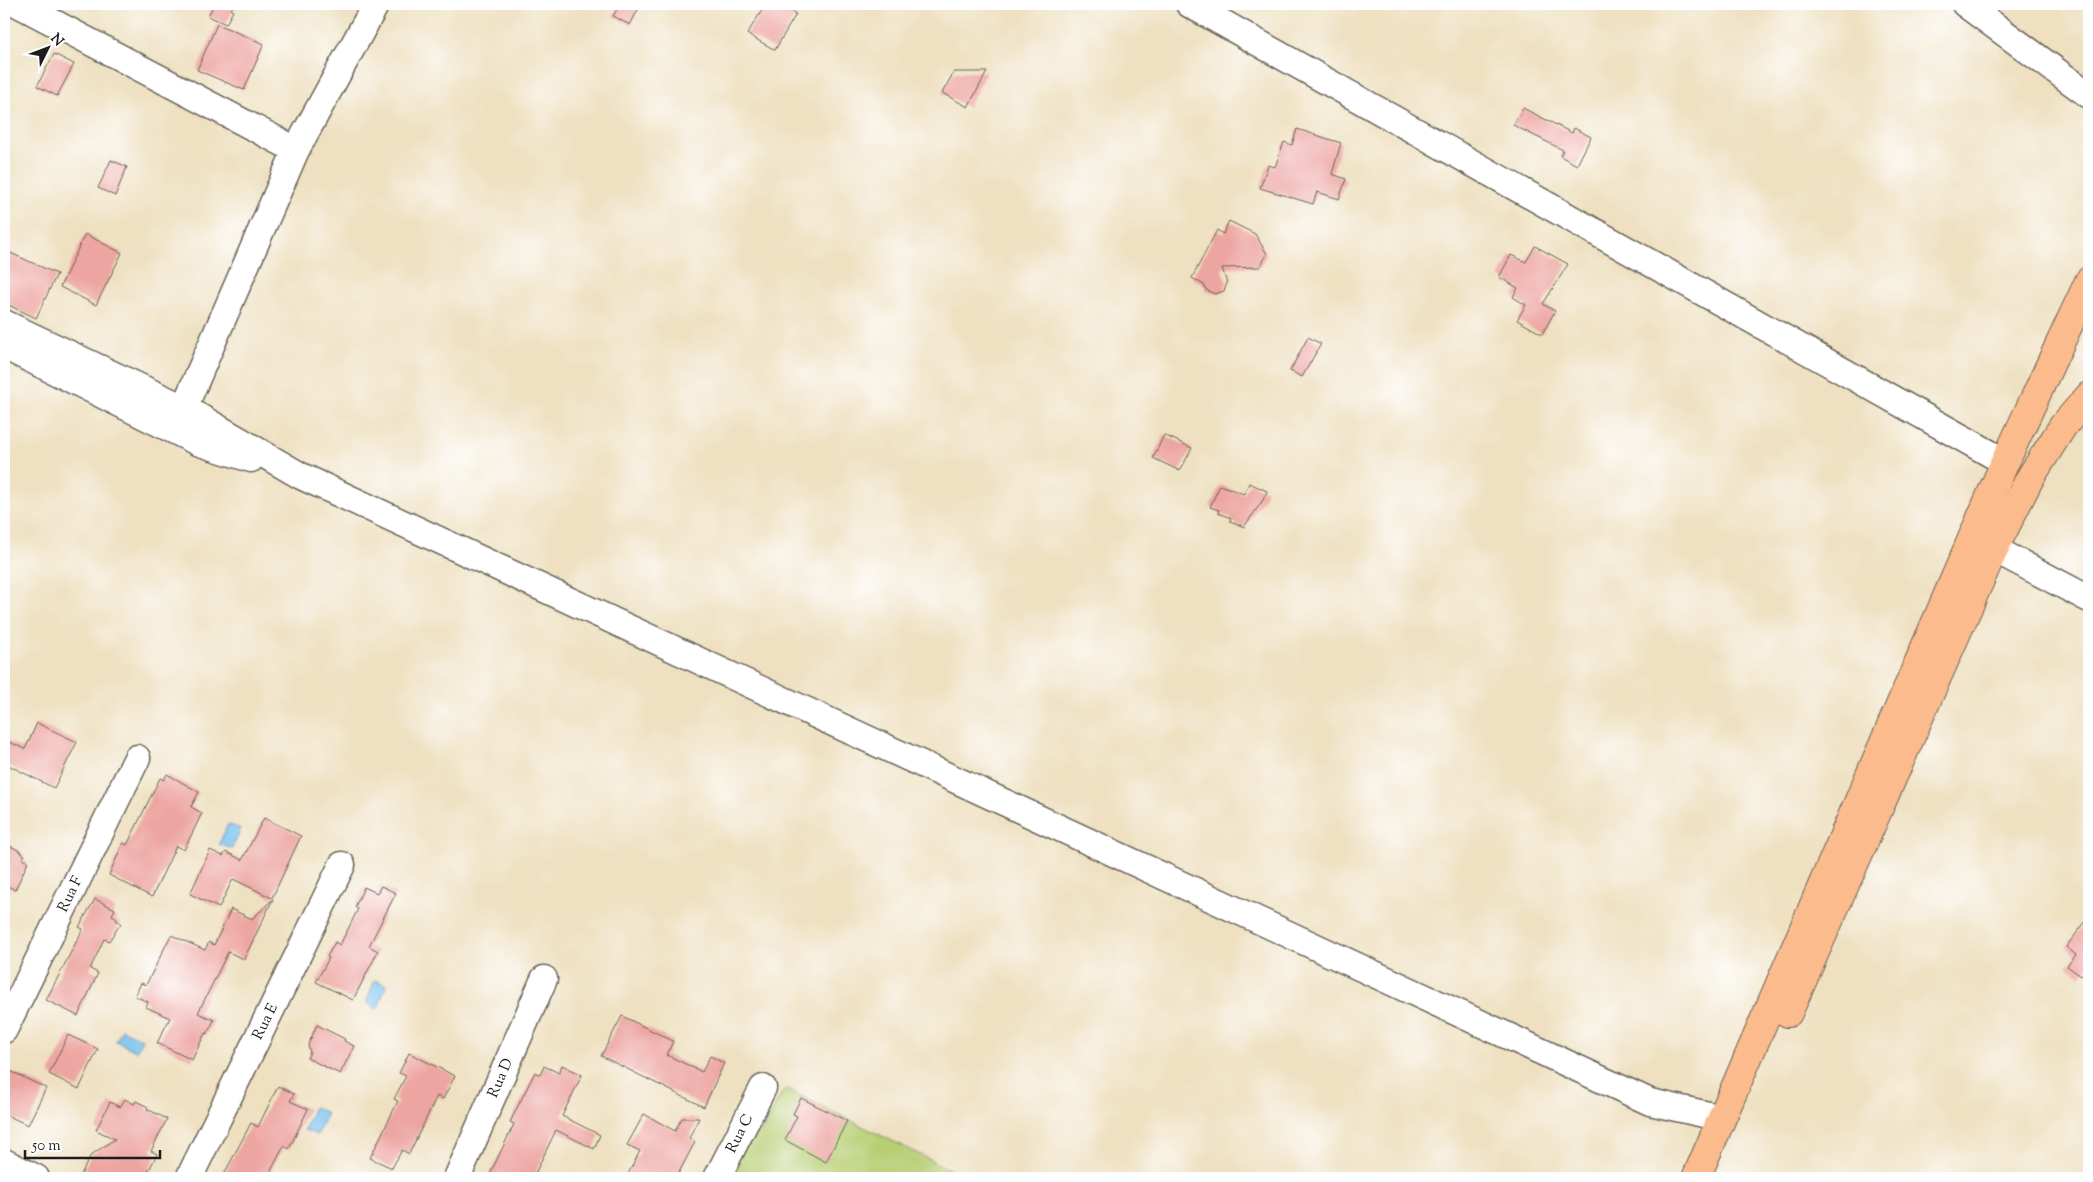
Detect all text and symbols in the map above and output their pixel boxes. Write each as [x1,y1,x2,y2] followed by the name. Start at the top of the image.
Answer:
[22,22,72,72] north arrow
[45,30,67,51] text: N
[53,872,88,916] street label: Rua F
[248,1000,283,1043] street label: Rua E
[483,1055,519,1101] street label: Rua D
[721,1110,758,1157] street label: Rua C
[25,1127,160,1159] scale bar
[31,1136,61,1157] text: 50 m

